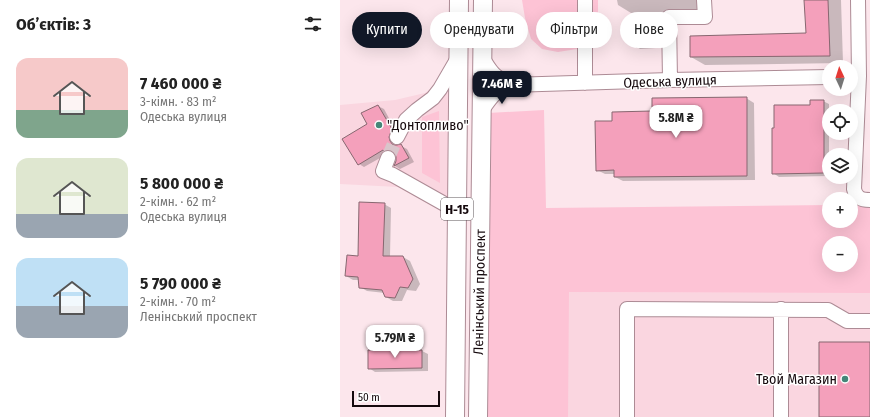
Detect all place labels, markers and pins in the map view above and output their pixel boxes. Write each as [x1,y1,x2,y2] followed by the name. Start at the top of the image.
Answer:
[465,71,539,105] pin: 7.46M ₴
[643,105,709,139] pin: 5.8M ₴
[387,117,469,134] place label: "Донтопливо"
[374,120,384,130] marker: "Донтопливо"
[358,325,432,359] pin: 5.79M ₴
[756,371,837,388] place label: Твой Магазин
[840,374,850,384] marker: Твой Магазин

